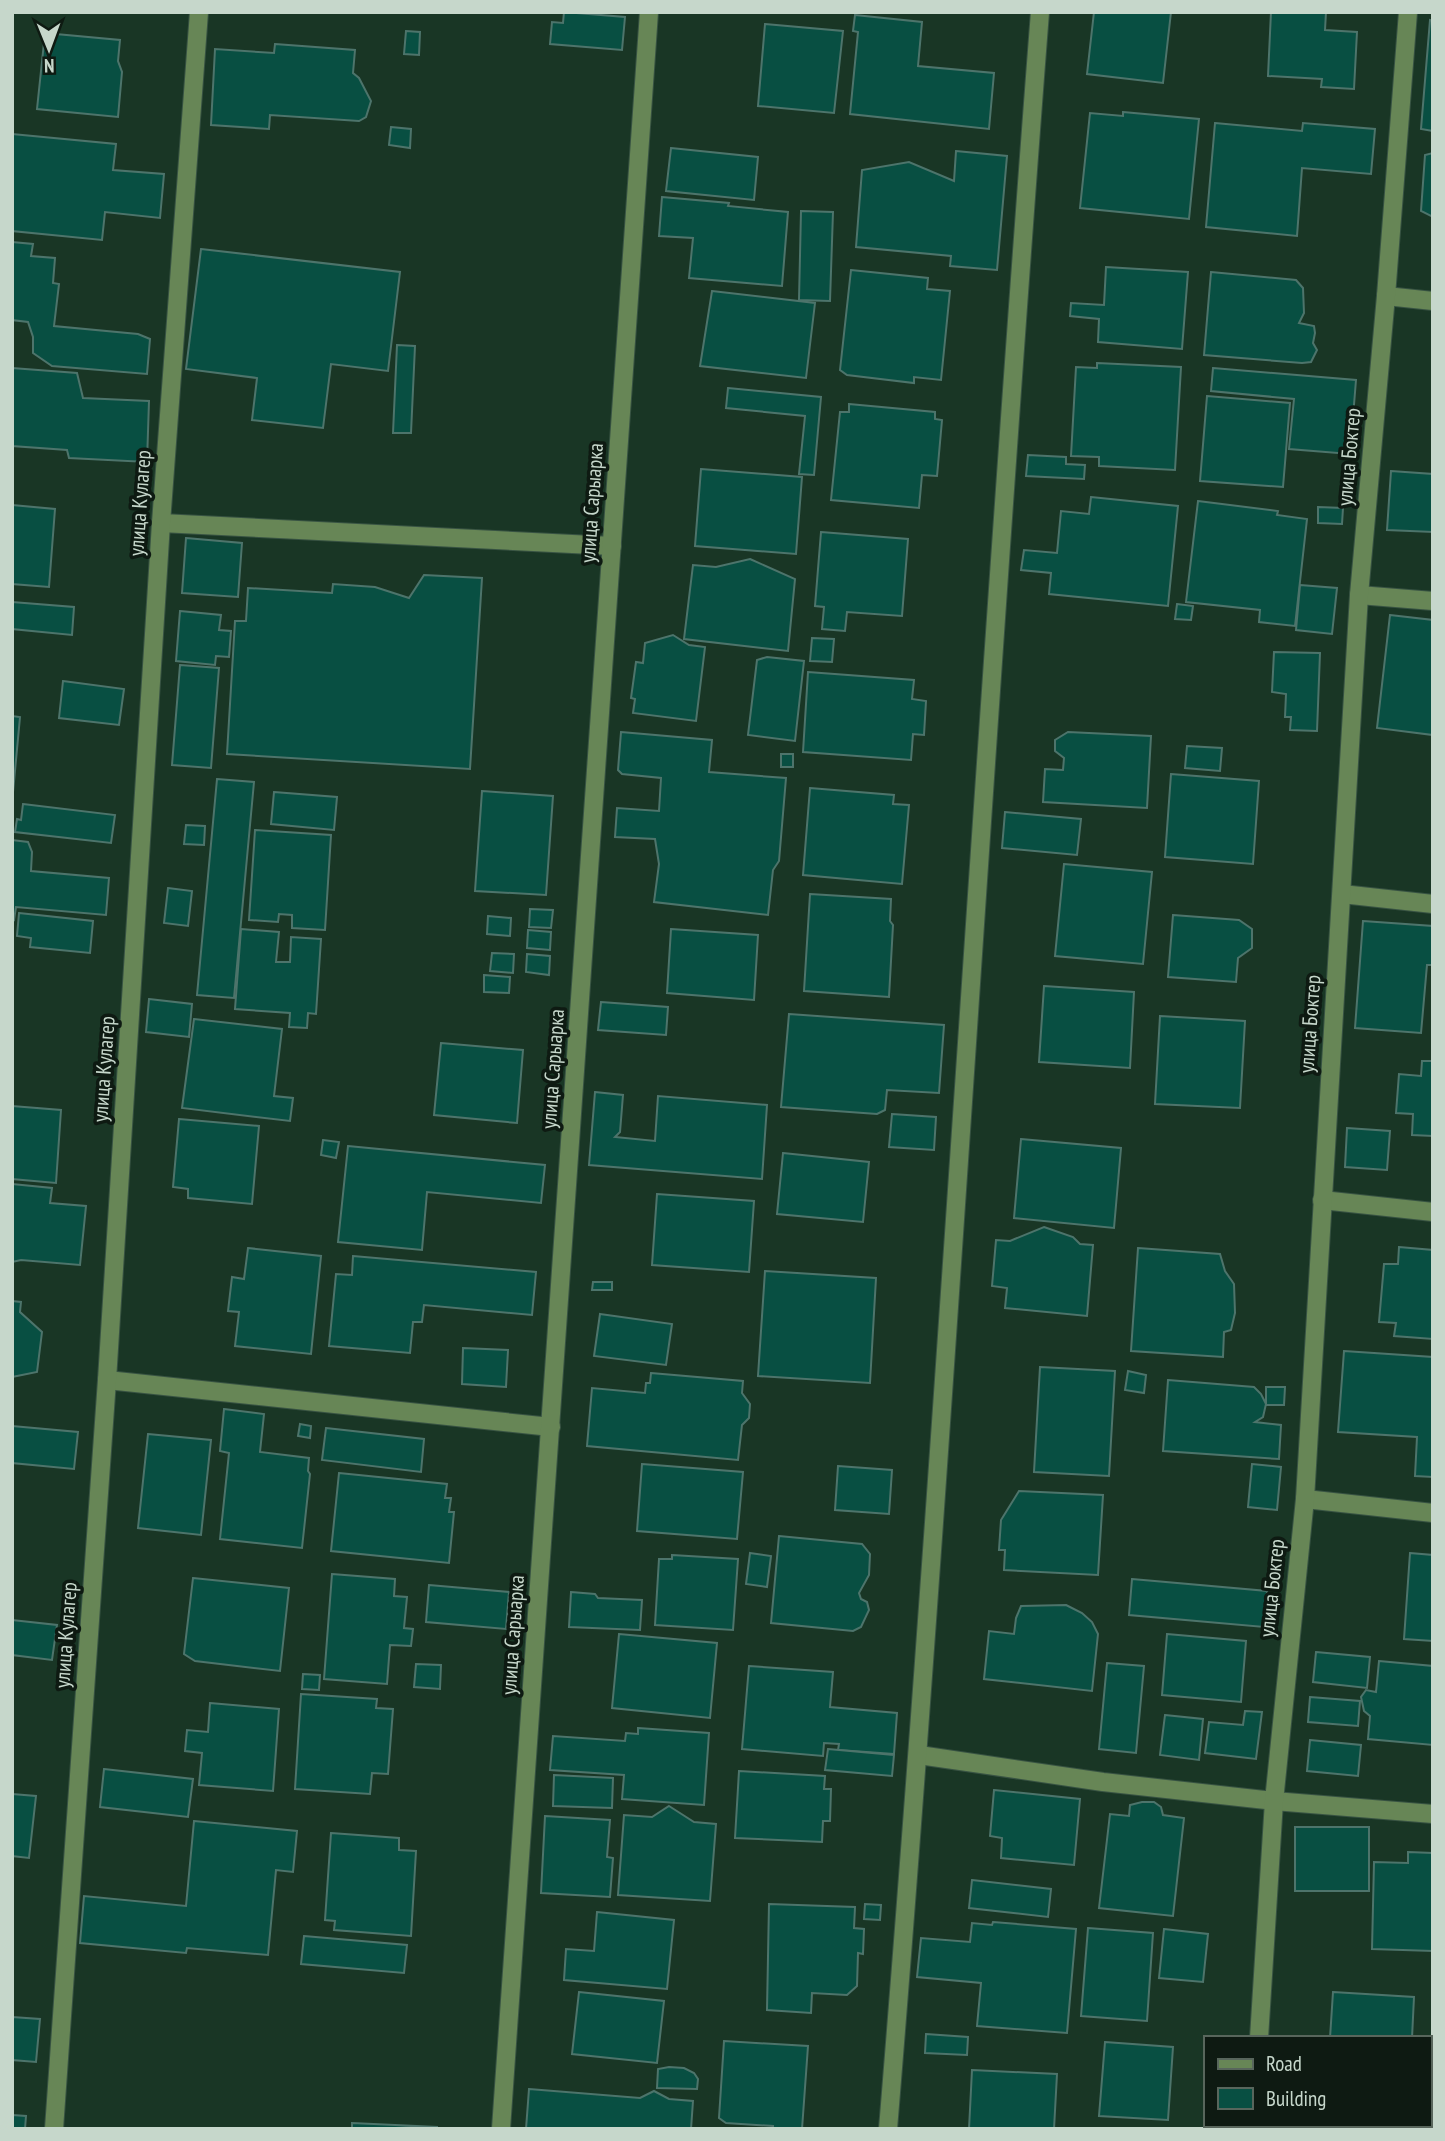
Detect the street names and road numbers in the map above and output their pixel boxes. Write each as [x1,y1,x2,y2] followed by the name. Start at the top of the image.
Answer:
[1331,407,1366,507] street label: улица Боктер
[574,442,609,564] street label: улица Сарыарка
[122,449,157,557] street label: улица Кулагер
[1293,974,1326,1074] street label: улица Боктер
[535,1008,570,1130] street label: улица Сарыарка
[86,1015,121,1123] street label: улица Кулагер
[1253,1538,1290,1638] street label: улица Боктер
[495,1574,530,1696] street label: улица Сарыарка
[48,1581,83,1689] street label: улица Кулагер

